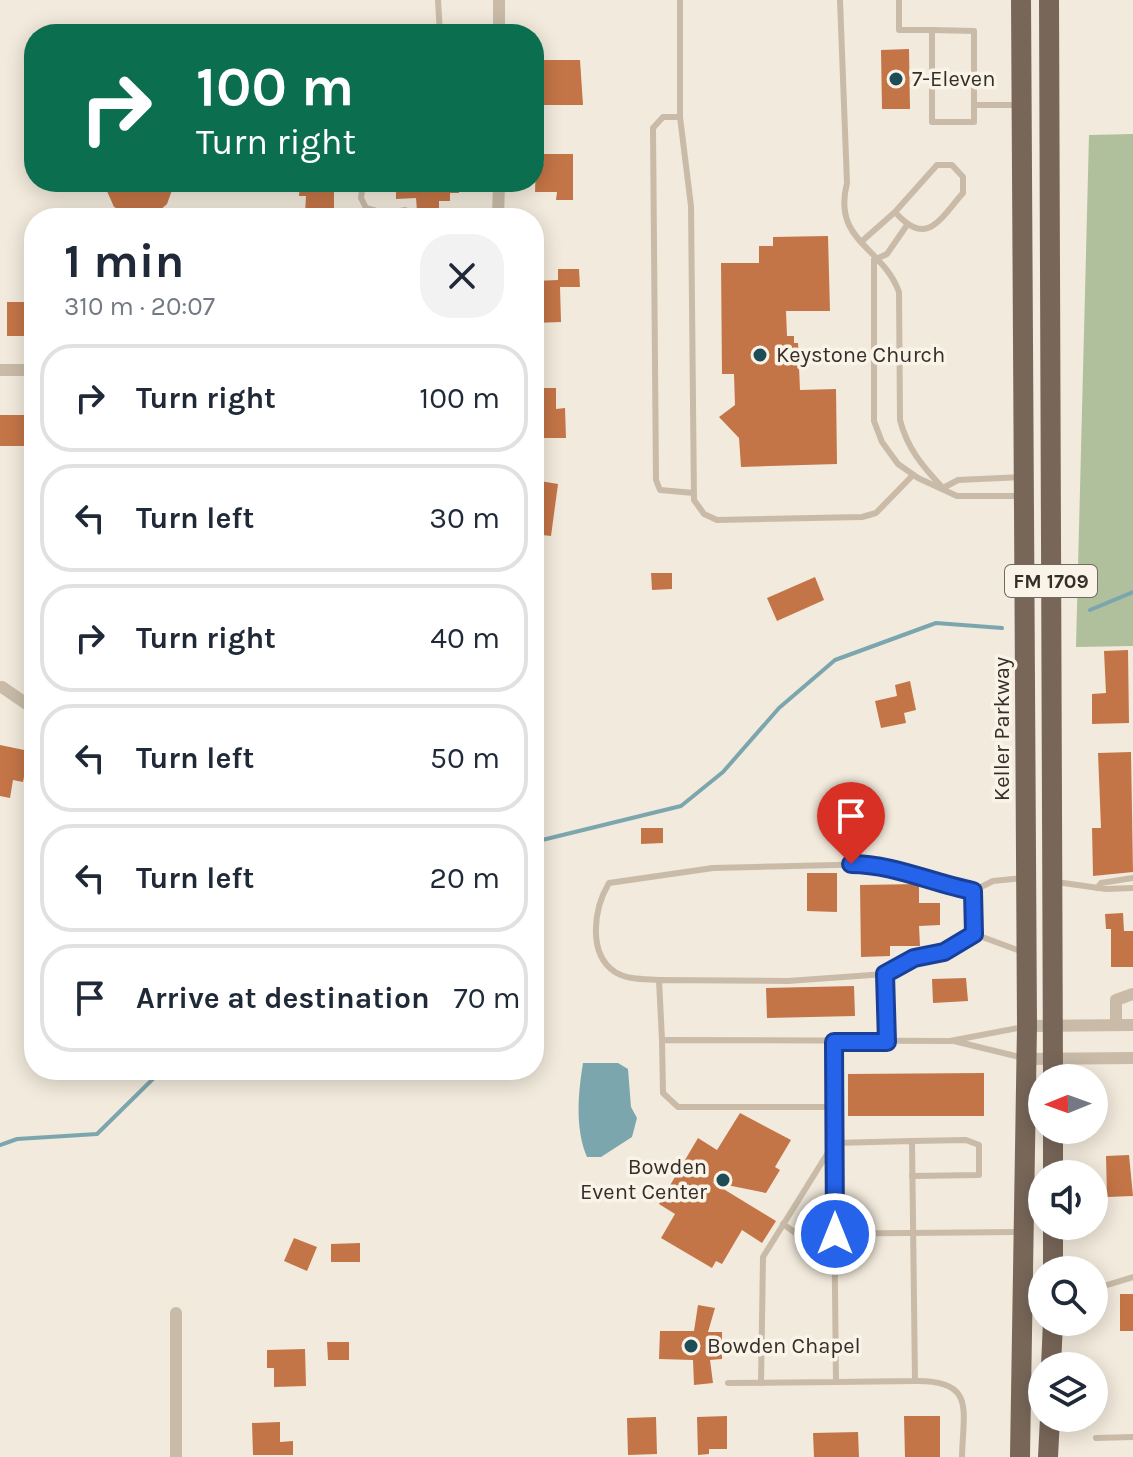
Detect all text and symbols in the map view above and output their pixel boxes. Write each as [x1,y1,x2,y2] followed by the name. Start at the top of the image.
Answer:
[196,54,354,119] text: 100 m
[64,56,168,160] icon: right
[912,66,995,92] place label: 7-Eleven
[887,70,905,88] marker: 7-Eleven
[196,121,356,163] text: Turn right
[64,233,184,289] text: 1 min
[420,234,504,318] button: close
[64,291,215,322] text: 310 m · 20:07
[776,342,945,368] place label: Keystone Church
[751,346,769,364] marker: Keystone Church
[68,376,112,420] icon: right
[136,380,276,416] text: Turn right
[419,380,500,416] text: 100 m
[68,496,112,540] icon: left
[136,500,254,536] text: Turn left
[429,500,500,536] text: 30 m
[1005,565,1097,597] road number: FM 1709
[68,616,112,660] icon: right
[136,620,276,656] text: Turn right
[430,620,500,656] text: 40 m
[989,657,1015,801] street label: Keller Parkway
[68,736,112,780] icon: left
[136,740,254,776] text: Turn left
[430,740,500,776] text: 50 m
[817,782,885,864] pin
[829,794,873,838] icon: arrive
[68,856,112,900] icon: left
[136,860,254,896] text: Turn left
[430,860,500,896] text: 20 m
[68,976,112,1020] icon: arrive
[136,980,430,1016] text: Arrive at destination
[454,980,521,1016] text: 70 m
[1028,1064,1108,1144] north arrow
[1028,1064,1108,1432] map controls
[580,1154,707,1205] place label: Bowden Event Center
[1028,1160,1108,1240] button: sound
[714,1171,732,1189] marker: Bowden Event Center
[793,1192,877,1276] position arrow
[1028,1256,1108,1336] button: search
[707,1333,861,1359] place label: Bowden Chapel
[682,1337,700,1355] marker: Bowden Chapel
[1028,1352,1108,1432] button: layers

